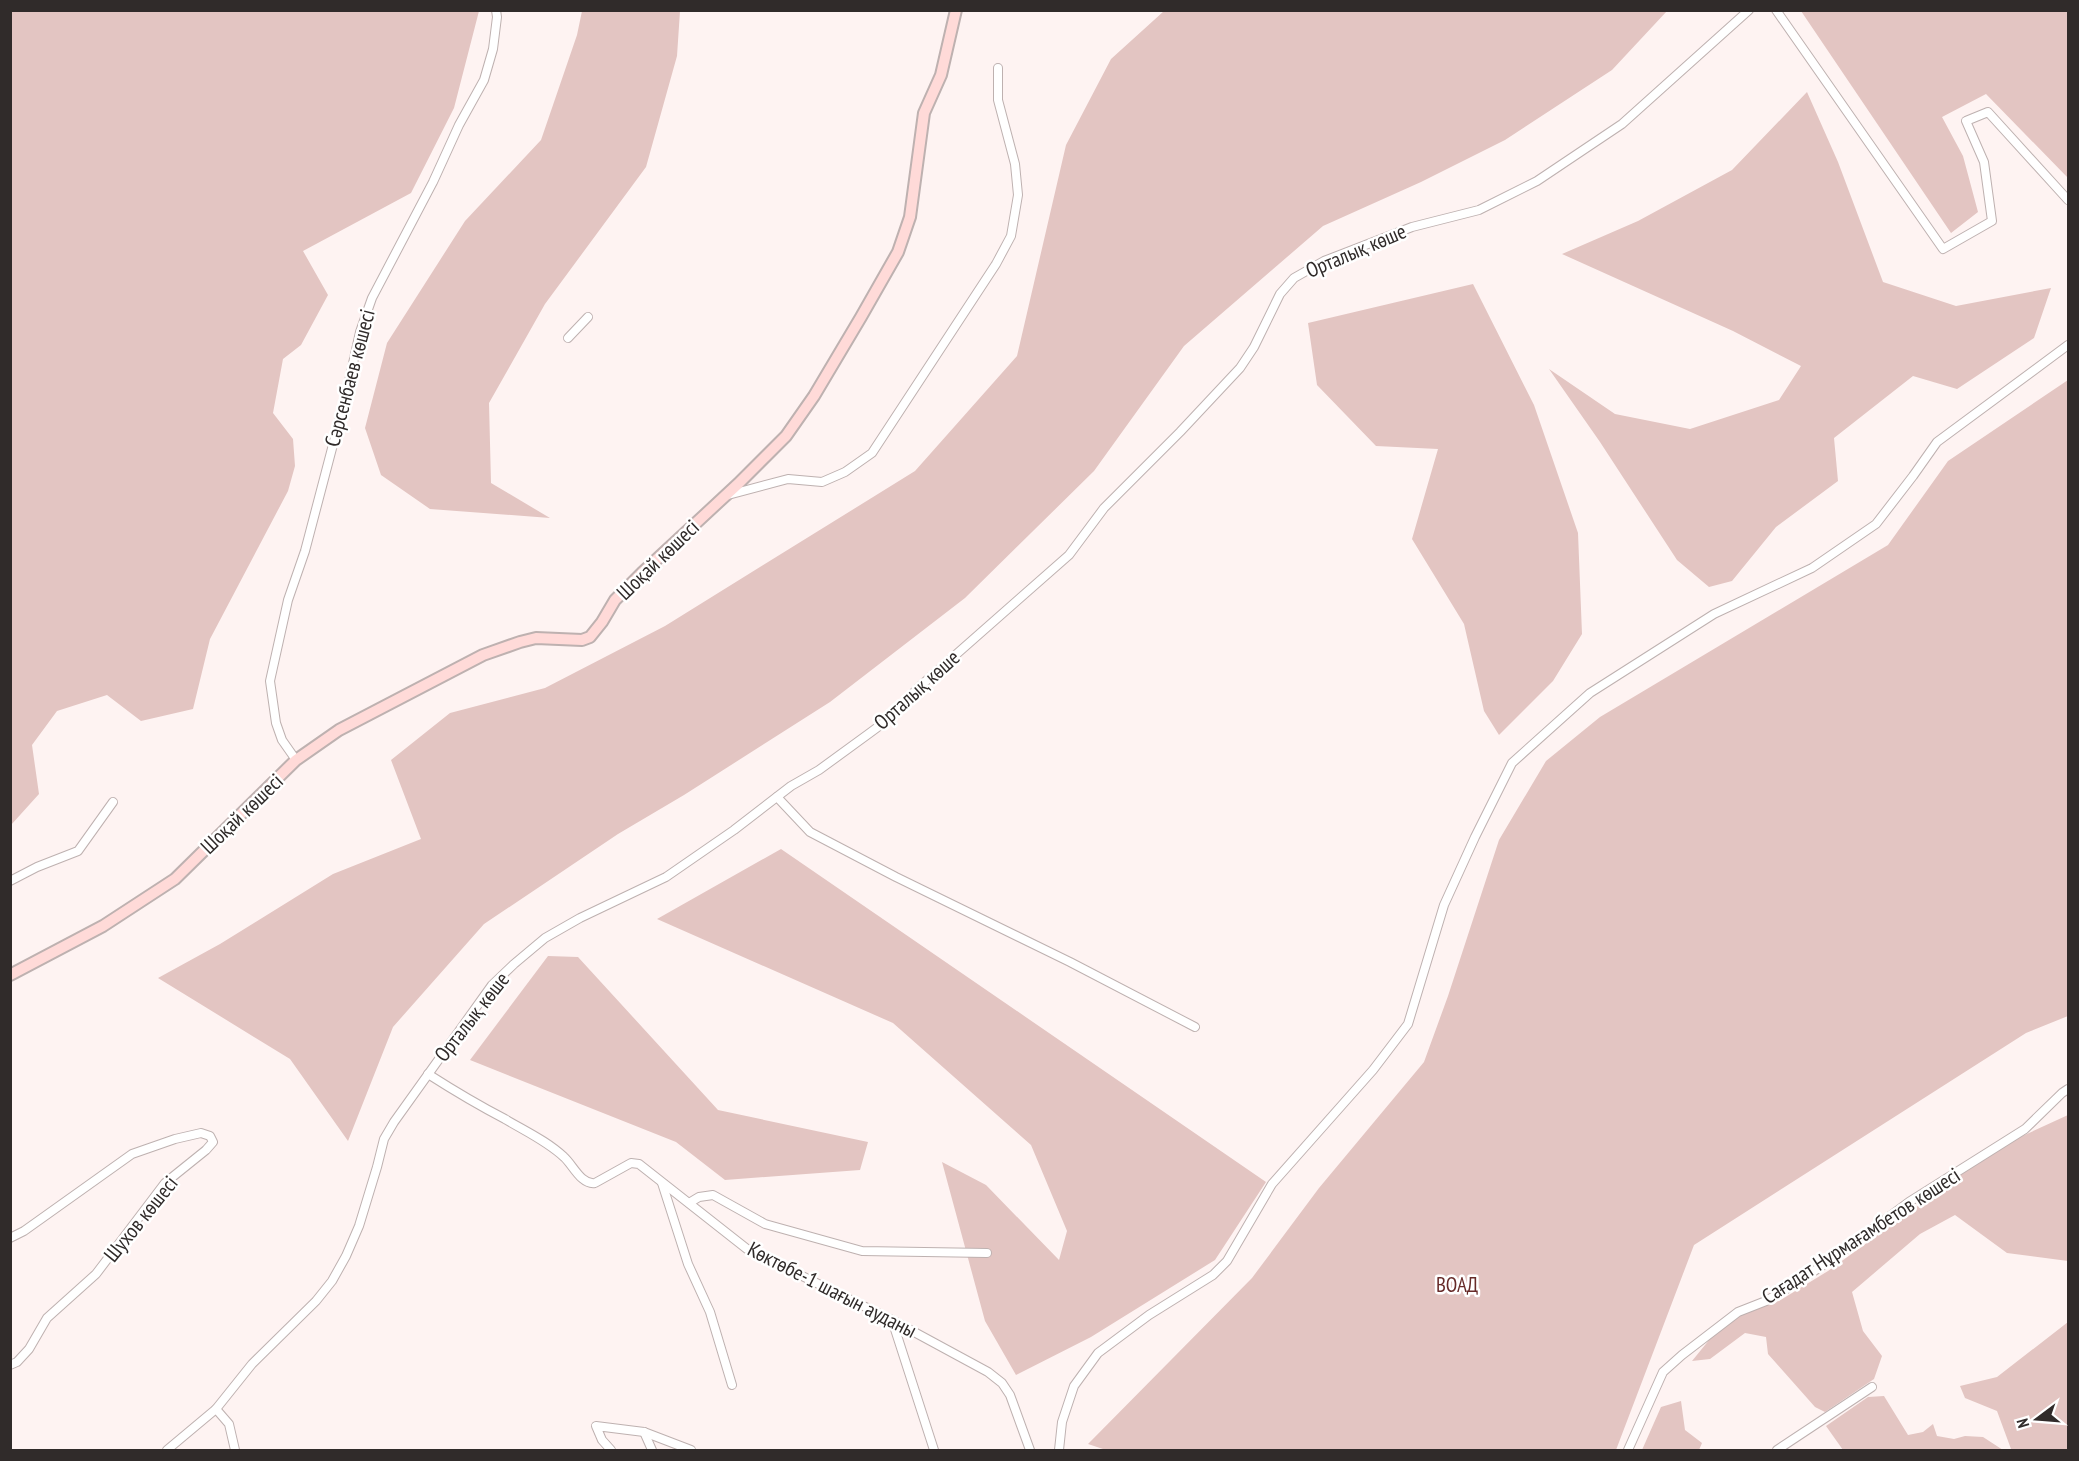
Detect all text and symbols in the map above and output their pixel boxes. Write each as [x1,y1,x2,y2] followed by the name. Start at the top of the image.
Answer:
[1301,217,1410,284] street label: Орталық көше
[318,306,381,450] street label: Сәрсенбаев көшесі
[611,514,705,606] street label: Шоқай көшесі
[868,644,965,735] street label: Орталық көше
[195,768,289,860] street label: Шоқай көшесі
[428,966,515,1067] street label: Орталық көше
[1756,1161,1965,1310] street label: Сағадат Нұрмағамбетов көшесі
[98,1170,183,1267] street label: Шухов көшесі
[743,1235,921,1344] street label: Көктөбе-1 шағын ауданы
[1436,1271,1478,1298] park label: ВОАД
[2007,1389,2067,1449] north arrow
[2012,1416,2033,1430] text: N

